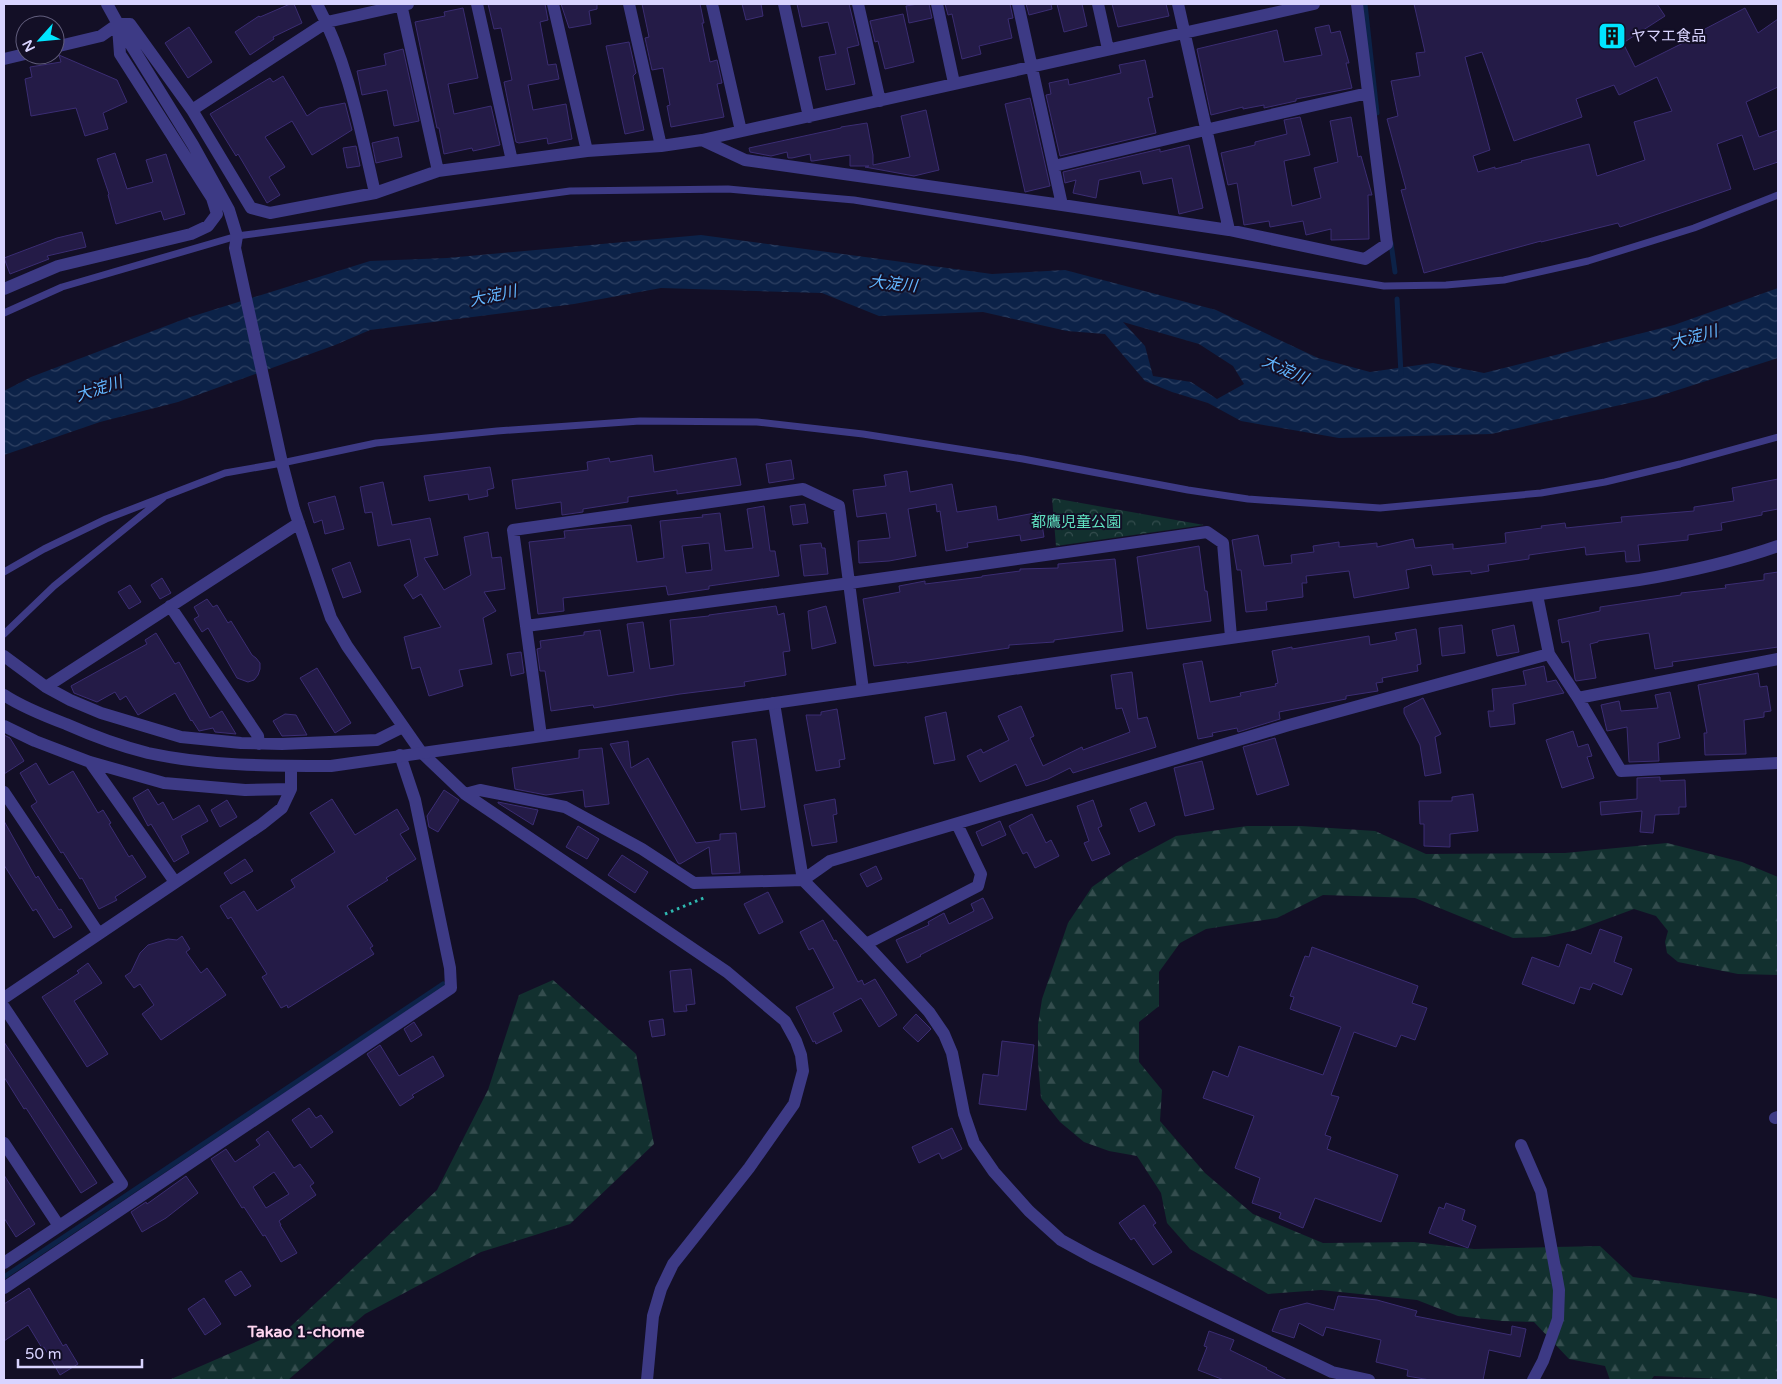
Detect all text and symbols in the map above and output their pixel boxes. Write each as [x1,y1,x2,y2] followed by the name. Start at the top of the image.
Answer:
[15,15,65,65] north arrow
[1597,21,1627,51] building icon: ヤマエ食品
[1631,27,1706,45] place label: ヤマエ食品
[19,37,39,55] text: N
[868,272,920,297] water label: 大淀川
[467,281,521,311] water label: 大淀川
[1668,321,1722,353] water label: 大淀川
[1259,351,1313,390] water label: 大淀川
[73,371,127,406] water label: 大淀川
[1031,513,1121,531] park label: 都鷹児童公園
[246,1322,365,1342] district label: Takao 1-chome
[18,1336,141,1368] scale bar
[25,1345,62,1363] text: 50 m

